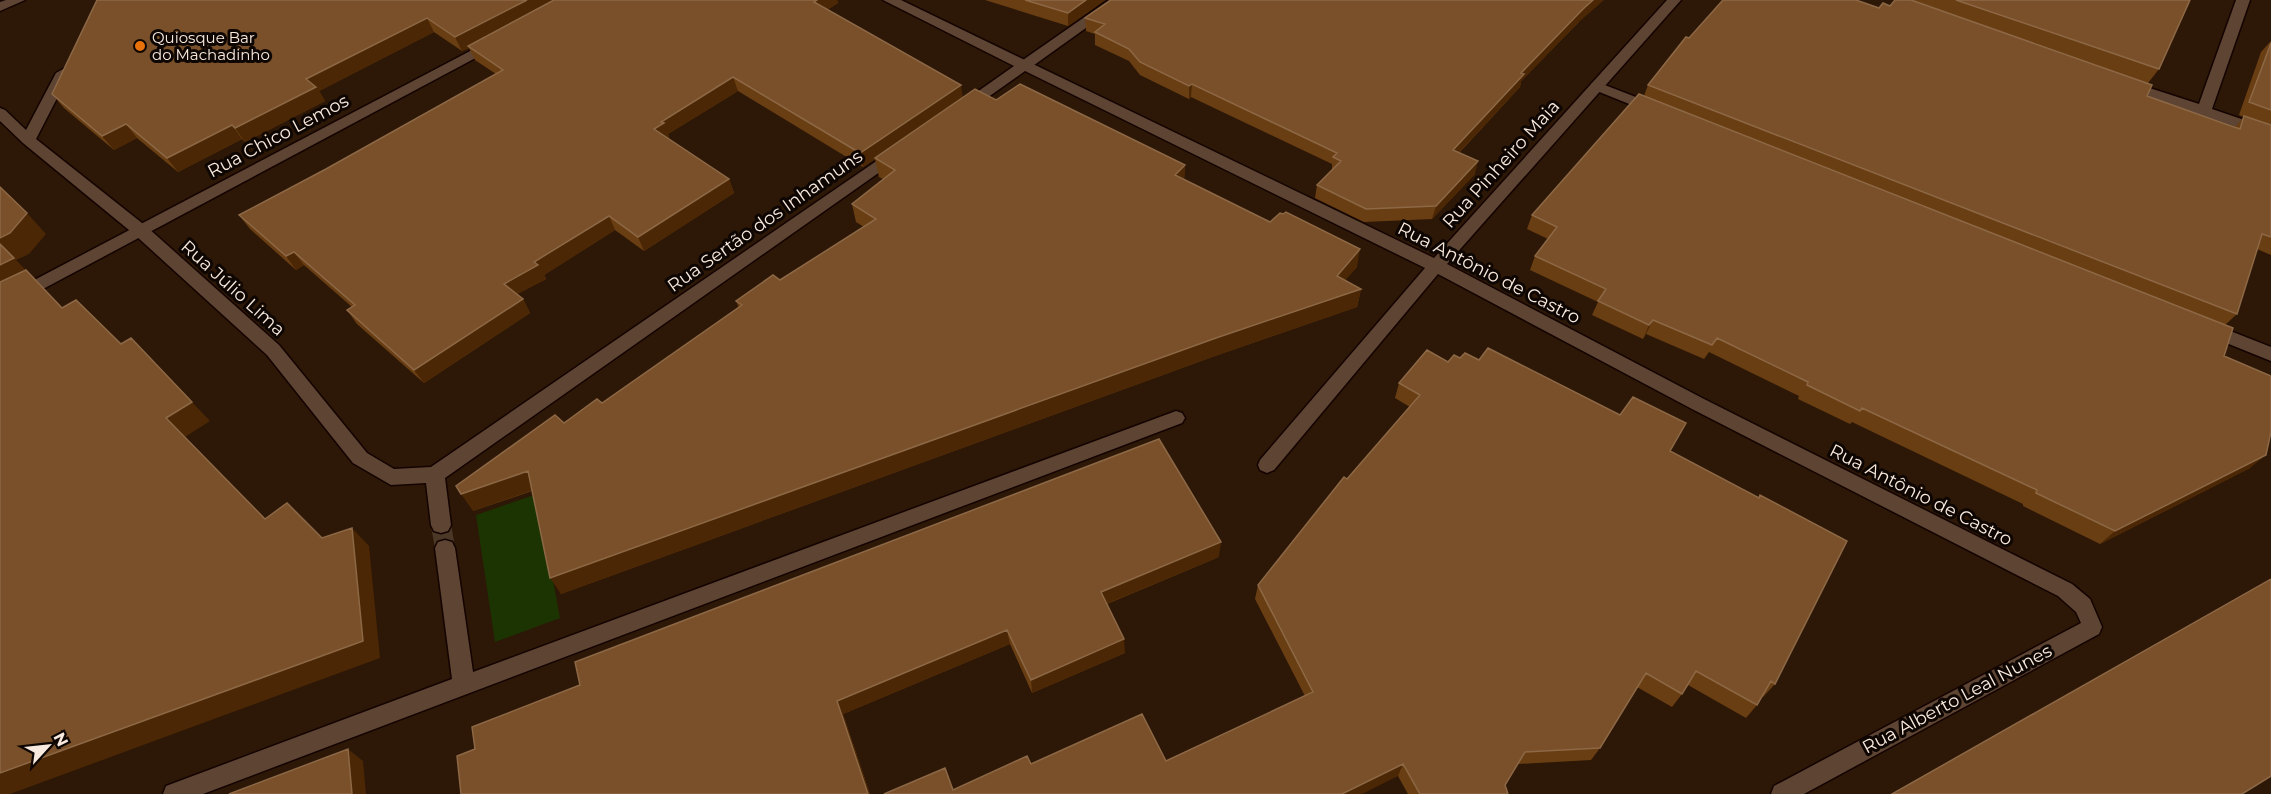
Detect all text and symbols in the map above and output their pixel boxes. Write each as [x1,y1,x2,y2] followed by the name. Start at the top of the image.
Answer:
[152,28,270,64] place label: Quiosque Bar do Machadinho
[133,39,147,53] marker: Quiosque Bar do Machadinho
[204,89,353,182] street label: Rua Chico Lemos
[1438,96,1564,232] street label: Rua Pinheiro Maia
[663,145,867,297] street label: Rua Sertão dos Inhamuns
[1394,217,1584,329] street label: Rua Antônio de Castro
[176,236,290,340] street label: Rua Júlio Lima
[1826,439,2016,551] street label: Rua Antônio de Castro
[1858,640,2056,758] street label: Rua Alberto Leal Nunes
[18,716,78,776] north arrow
[50,729,72,749] text: N

